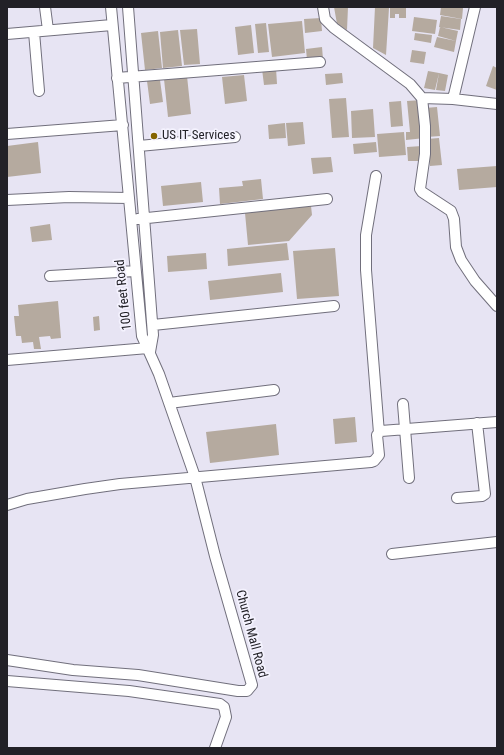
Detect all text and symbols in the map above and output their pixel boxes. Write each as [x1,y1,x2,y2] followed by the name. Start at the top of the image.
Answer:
[162,128,235,144] place label: US IT Services
[149,131,159,141] marker: US IT Services
[113,259,135,331] street label: 100 feet Road
[232,588,270,680] street label: Church Mall Road

